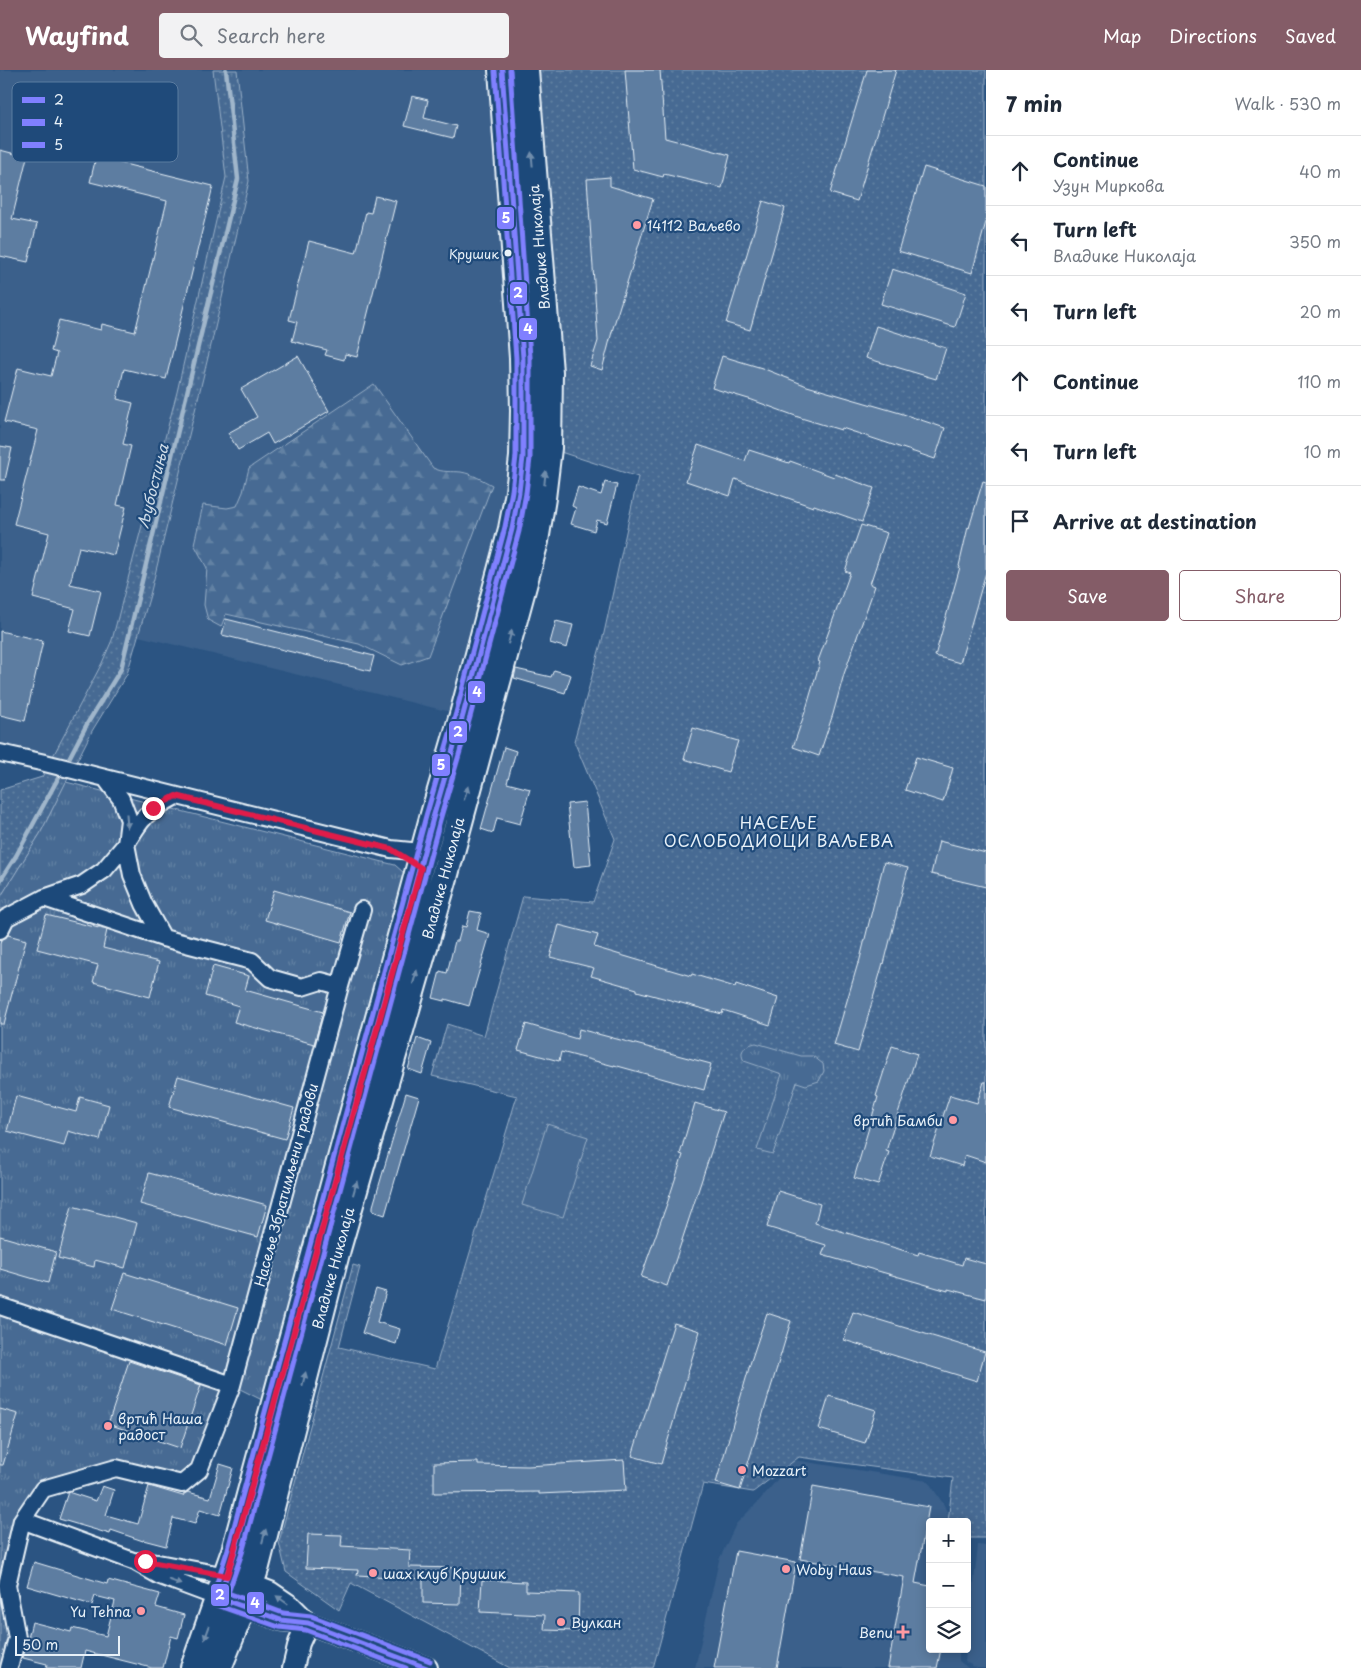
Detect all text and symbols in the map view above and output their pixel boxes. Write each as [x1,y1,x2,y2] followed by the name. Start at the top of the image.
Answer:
[159,13,509,58] search box
[25,17,129,53] text: Wayfind
[177,21,205,49] icon: search
[217,21,325,49] text: Search here
[1103,22,1141,49] text: Map
[1169,22,1257,49] text: Directions
[1285,22,1336,49] text: Saved
[12,82,178,162] legend
[1006,87,1062,119] text: 7 min
[54,89,64,110] text: 2
[1234,91,1341,115] text: Walk · 530 m
[54,111,63,132] text: 4
[54,134,63,155] text: 5
[1053,145,1139,173] text: Continue
[528,151,536,167] one-way arrow
[1006,157,1034,185] icon: ahead
[1299,159,1341,183] text: 40 m
[1053,173,1164,197] text: Узун Миркова
[523,184,555,310] street label: Владике Николаја
[496,206,515,230] line badge: 5
[502,207,511,228] text: 5
[647,215,741,236] place label: 14112 Ваљево
[1053,215,1137,243] text: Turn left
[631,219,643,231] marker: 14112 Ваљево
[1006,227,1034,255] icon: left
[1289,229,1341,253] text: 350 m
[1053,243,1196,267] text: Владике Николаја
[449,244,499,263] place label: Крушик
[503,248,513,258] marker: Крушик
[509,281,528,305] line badge: 2
[513,282,523,303] text: 2
[1006,297,1034,325] icon: left
[1053,297,1137,325] text: Turn left
[1300,299,1341,323] text: 20 m
[518,317,538,341] line badge: 4
[523,318,533,339] text: 4
[1006,367,1034,395] icon: ahead
[1053,367,1139,395] text: Continue
[1298,369,1341,393] text: 110 m
[1006,437,1034,465] icon: left
[1053,437,1137,465] text: Turn left
[1304,439,1341,463] text: 10 m
[130,441,174,530] water label: Љубостиња
[541,470,549,486] one-way arrow
[1006,507,1034,535] icon: arrive
[1053,507,1257,535] text: Arrive at destination
[1006,570,1169,621] button: Save
[1179,570,1341,621] button: Share
[506,629,514,644] one-way arrow
[467,680,486,704] line badge: 4
[472,681,482,702] text: 4
[448,720,468,744] line badge: 2
[453,721,463,742] text: 2
[431,753,451,777] line badge: 5
[437,754,446,775] text: 5
[462,786,470,801] one-way arrow
[142,797,165,820] route end
[664,810,894,852] district label: НАСЕЉЕ ОСЛОБОДИОЦИ ВАЉЕВА
[124,813,132,829] one-way arrow
[417,815,469,941] street label: Владике Николаја
[412,969,420,984] one-way arrow
[249,1081,323,1289] street label: Насеље Збратимљени градови
[853,1110,943,1131] place label: вртић Бамби
[947,1114,959,1126] marker: вртић Бамби
[351,1180,359,1195] one-way arrow
[307,1205,359,1331] street label: Владике Николаја
[300,1371,308,1386] one-way arrow
[118,1408,203,1445] place label: вртић Наша радост
[102,1420,114,1432] marker: вртић Наша радост
[752,1460,807,1481] place label: Mozzart
[736,1464,748,1476] marker: Mozzart
[926,1518,971,1653] map controls
[926,1518,971,1563] button: +
[260,1529,268,1544] one-way arrow
[134,1550,157,1573] route start
[796,1559,872,1580] place label: Woby Haus
[383,1563,507,1584] place label: шах клуб Крушик
[780,1563,792,1575] marker: Woby Haus
[926,1563,971,1608] button: −
[367,1567,379,1579] marker: шах клуб Крушик
[168,1578,183,1586] one-way arrow
[210,1583,230,1607] line badge: 2
[215,1584,225,1605] text: 2
[246,1591,265,1615] line badge: 4
[250,1592,260,1613] text: 4
[275,1595,289,1605] one-way arrow
[70,1601,131,1622] place label: Yu Tehna
[135,1605,147,1617] marker: Yu Tehna
[926,1608,971,1653] button: layers
[571,1612,621,1633] place label: Вулкан
[555,1616,567,1628] marker: Вулкан
[858,1622,893,1643] place label: Benu
[202,1626,210,1641] one-way arrow
[897,1626,909,1638] marker: Benu
[15,1633,120,1656] scale bar
[22,1634,58,1655] text: 50 m

